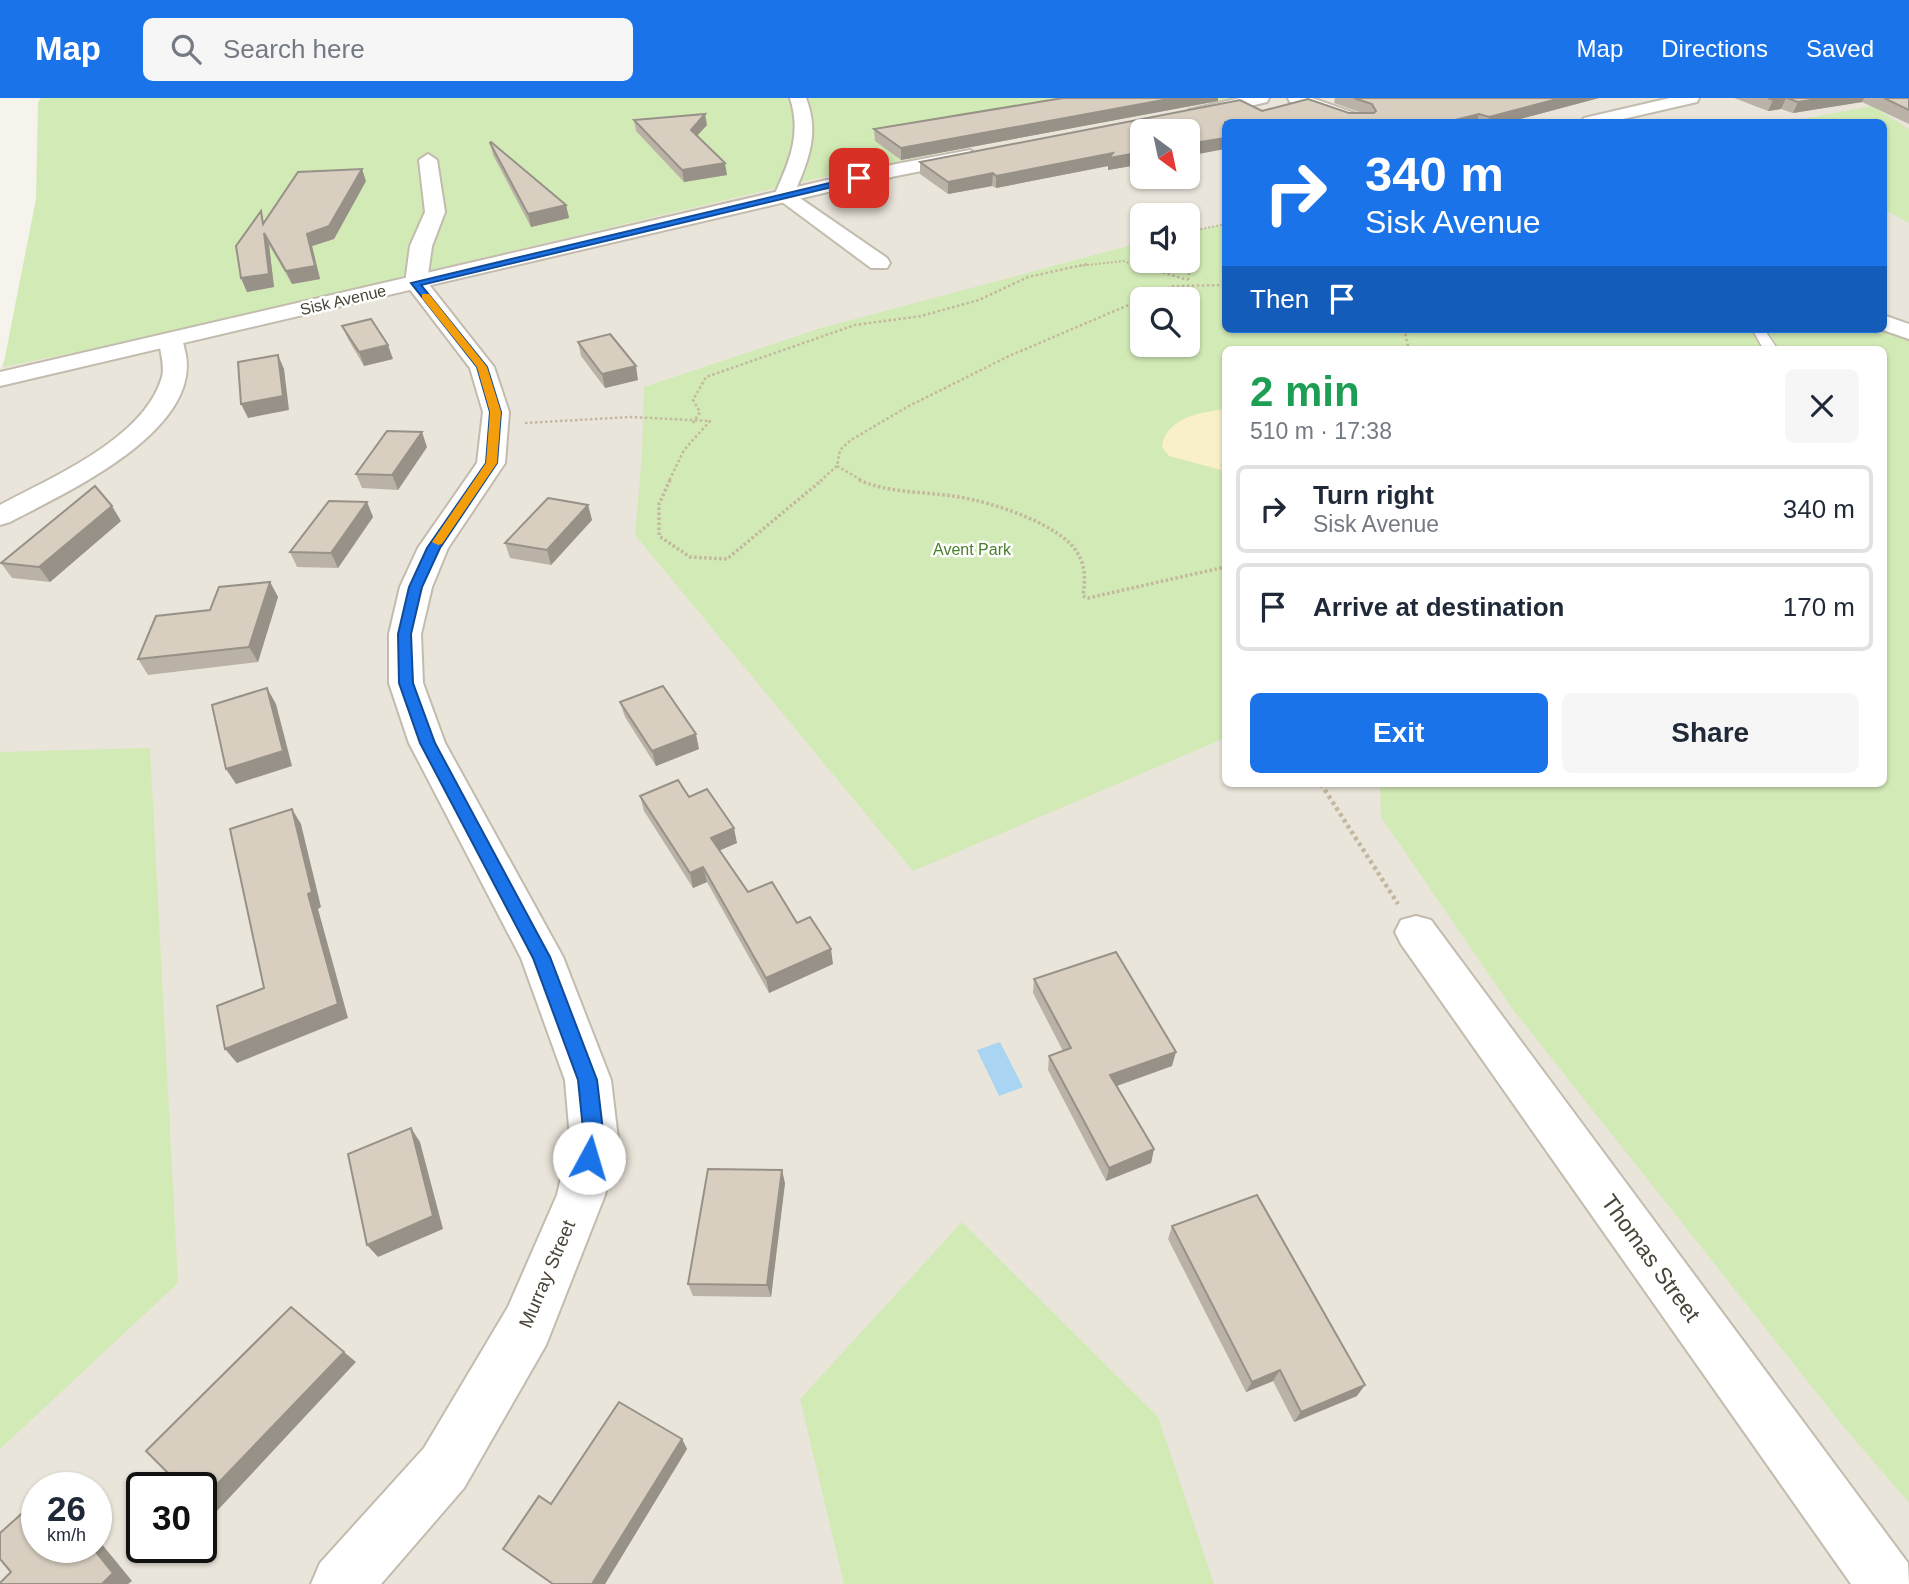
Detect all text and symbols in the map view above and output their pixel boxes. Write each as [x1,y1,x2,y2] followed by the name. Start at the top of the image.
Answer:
[143,18,633,81] search box
[35,30,101,67] text: Map
[167,30,205,68] icon: search
[223,34,365,64] text: Search here
[1577,35,1623,62] text: Map
[1661,35,1768,62] text: Directions
[1806,35,1874,62] text: Saved
[1130,119,1200,189] north arrow
[1130,119,1200,357] map controls
[1250,147,1341,238] icon: right
[1365,147,1504,201] text: 340 m
[829,148,889,208] pin
[840,159,878,197] icon: arrive
[1130,203,1200,273] button: sound
[1365,204,1541,240] text: Sisk Avenue
[1323,280,1361,318] icon: arrive
[298,282,388,318] street label: Sisk Avenue
[1250,284,1309,314] text: Then
[1130,287,1200,357] button: search
[1250,368,1360,415] text: 2 min
[1785,369,1859,443] button: close
[1250,418,1392,444] text: 510 m · 17:38
[1313,480,1434,510] text: Turn right
[1254,490,1292,528] icon: right
[1783,494,1855,524] text: 340 m
[1313,511,1439,537] text: Sisk Avenue
[933,541,1012,558] park label: Avent Park
[1254,588,1292,626] icon: arrive
[1313,592,1564,622] text: Arrive at destination
[1783,592,1855,622] text: 170 m
[1250,693,1548,773] button: Exit
[1562,693,1859,773] button: Share
[552,1121,626,1195] position arrow
[1596,1189,1706,1327] street label: Thomas Street
[515,1216,579,1331] street label: Murray Street
[126,1472,217,1563] speed limit sign: 30
[47,1489,86,1528] text: 26
[47,1525,86,1545] text: km/h

